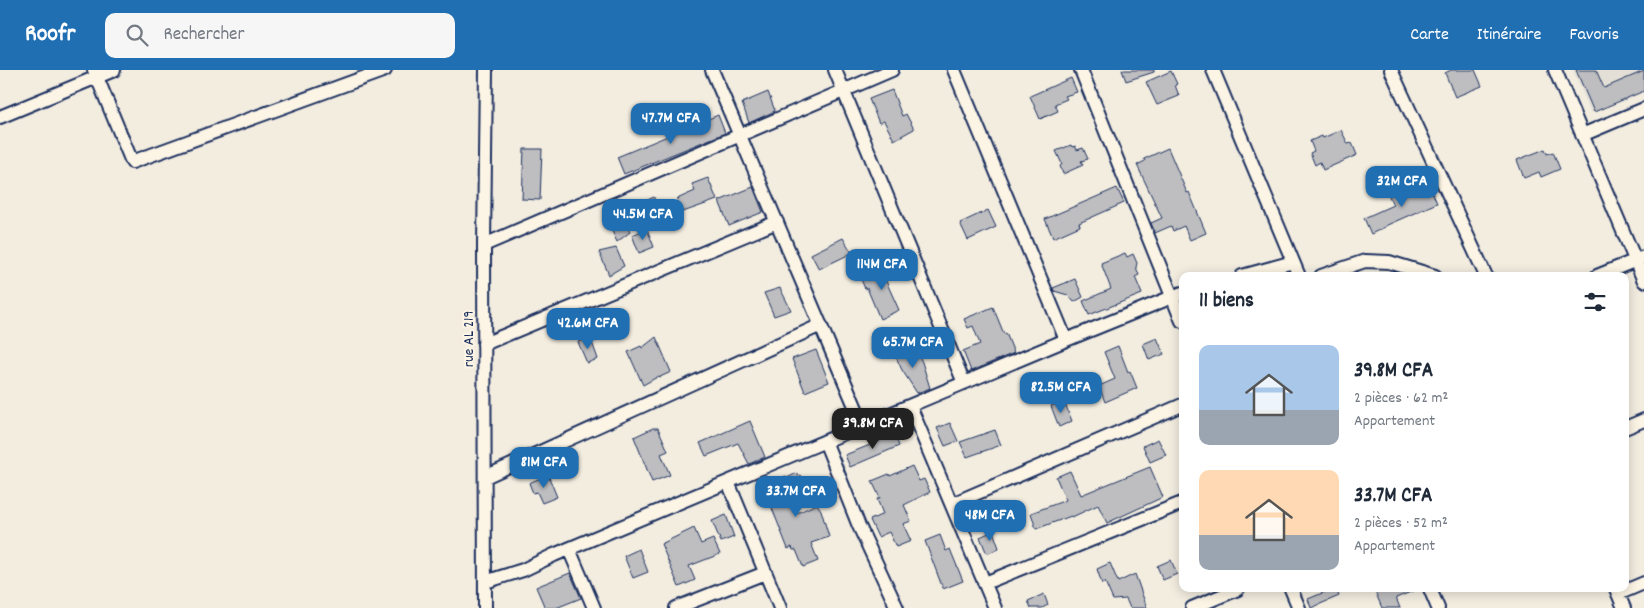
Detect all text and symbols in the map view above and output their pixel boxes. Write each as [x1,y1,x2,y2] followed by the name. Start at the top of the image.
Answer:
[105,13,455,58] search box
[25,18,75,52] text: Roofr
[123,21,151,49] icon: search
[163,22,245,49] text: Rechercher
[1410,23,1449,48] text: Carte
[1477,23,1541,48] text: Itinéraire
[1569,23,1619,48] text: Favoris
[614,102,728,145] pin: 47.7M CFA
[642,107,700,130] text: 47.7M CFA
[1356,166,1448,208] pin: 32M CFA
[1377,170,1427,193] text: 32M CFA
[586,198,700,241] pin: 44.5M CFA
[613,203,673,226] text: 44.5M CFA
[830,248,934,291] pin: 114M CFA
[857,253,907,276] text: 114M CFA
[1199,287,1254,317] text: 11 biens
[1581,288,1609,316] icon: filters
[531,308,645,350] pin: 42.6M CFA
[459,311,481,367] street label: rue AL 219
[558,312,618,335] text: 42.6M CFA
[856,326,970,369] pin: 65.7M CFA
[883,331,943,354] text: 65.7M CFA
[1354,357,1433,387] text: 39.8M CFA
[1239,365,1299,425] icon: home
[1004,372,1118,414] pin: 82.5M CFA
[1031,376,1091,399] text: 82.5M CFA
[1354,387,1448,410] text: 2 pièces · 62 m²
[816,408,930,450] pin: 39.8M CFA
[1354,410,1435,433] text: Appartement
[843,412,903,435] text: 39.8M CFA
[498,446,590,489] pin: 81M CFA
[521,451,567,474] text: 81M CFA
[739,476,853,518] pin: 33.7M CFA
[766,480,826,503] text: 33.7M CFA
[1354,482,1433,512] text: 33.7M CFA
[1239,490,1299,550] icon: home
[944,500,1036,542] pin: 48M CFA
[965,504,1015,527] text: 48M CFA
[1354,512,1448,535] text: 2 pièces · 52 m²
[1354,535,1435,558] text: Appartement

